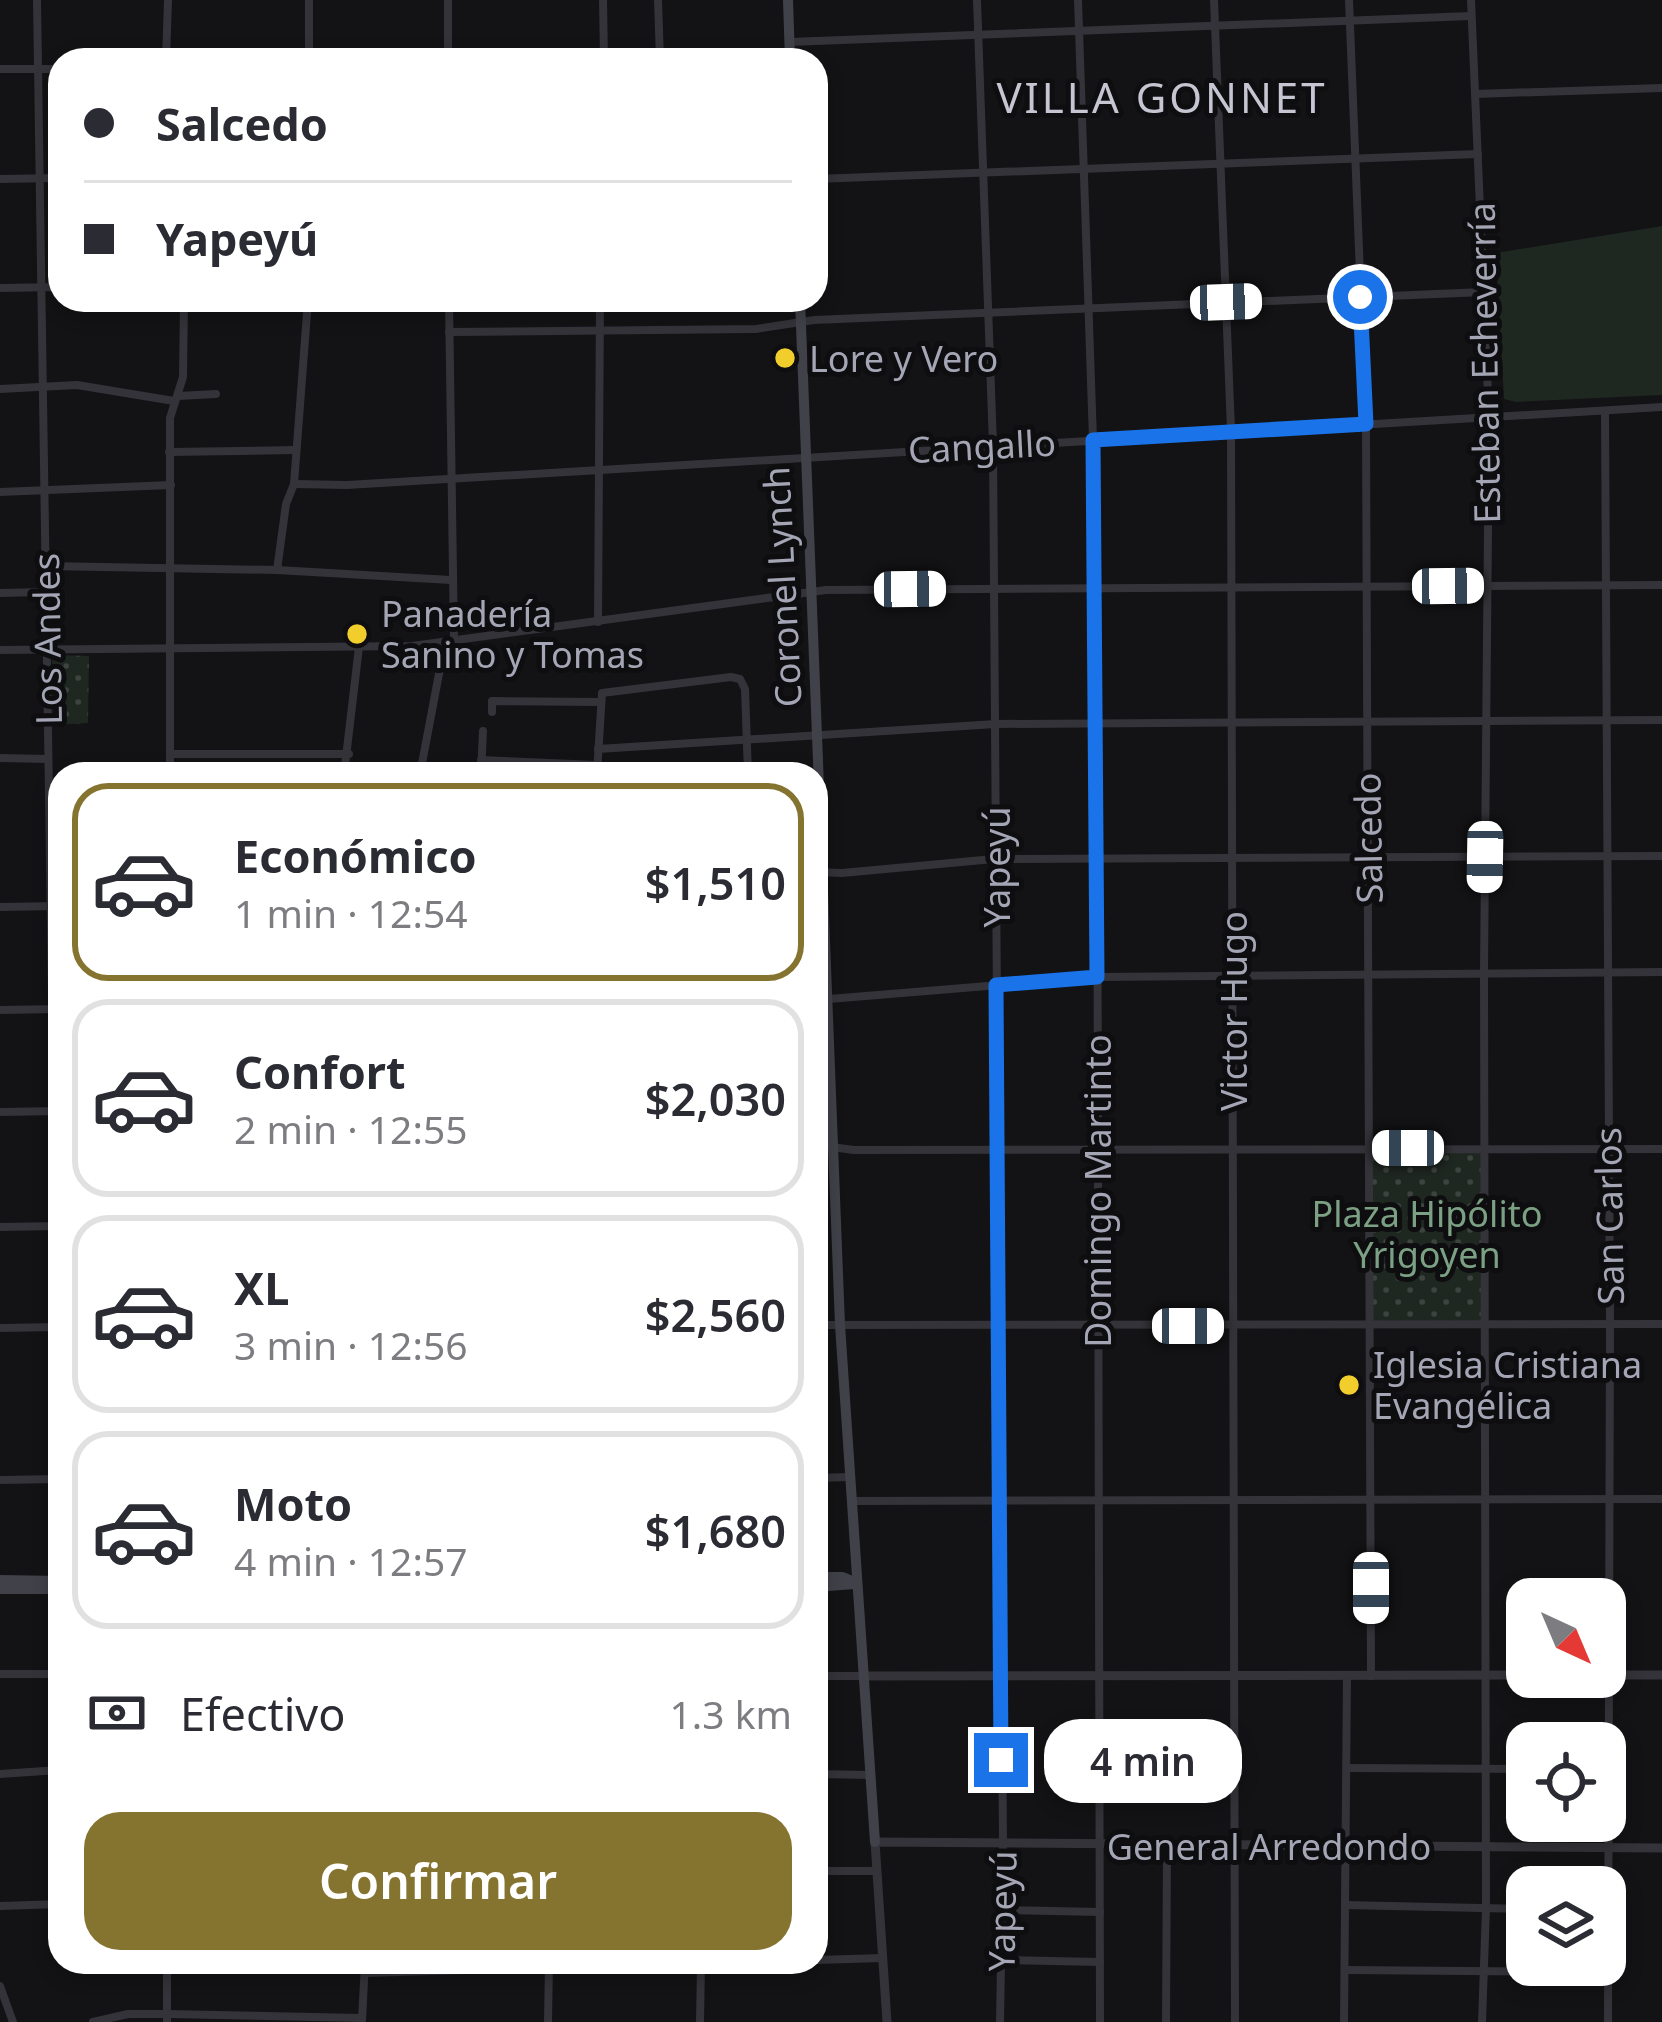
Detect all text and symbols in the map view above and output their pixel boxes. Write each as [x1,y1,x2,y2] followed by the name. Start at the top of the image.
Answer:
[996,68,1328,125] district label: VILLA GONNET
[156,93,328,154] text: Salcedo
[1457,202,1511,524] street label: Esteban Echeverría
[156,208,318,269] text: Yapeyú
[1333,270,1387,324] route start
[1189,283,1263,321] car
[809,334,998,383] place label: Lore y Vero
[772,345,798,371] marker: Lore y Vero
[907,418,1057,474] street label: Cangallo
[751,466,813,708] street label: Coronel Lynch
[21,552,73,726] street label: Los Andes
[1412,567,1484,605] car
[874,570,946,608] car
[381,589,644,679] place label: Panadería Sanino y Tomas
[344,621,370,647] marker: Panadería Sanino y Tomas
[1342,772,1394,904] street label: Salcedo
[972,806,1021,928] street label: Yapeyú
[1466,821,1504,893] car
[234,825,477,886] text: Económico
[90,828,198,936] icon: car
[645,852,786,913] text: $1,510
[234,886,468,939] text: 1 min · 12:54
[1209,911,1258,1111] street label: Victor Hugo
[1073,1034,1122,1348] street label: Domingo Martinto
[234,1041,405,1102] text: Confort
[90,1044,198,1152] icon: car
[645,1068,786,1129] text: $2,030
[234,1102,468,1155] text: 2 min · 12:55
[1583,1127,1635,1305] street label: San Carlos
[1372,1130,1444,1166] car
[1312,1189,1542,1279] park label: Plaza Hipólito Yrigoyen
[234,1257,289,1318] text: XL
[90,1260,198,1368] icon: car
[645,1284,786,1345] text: $2,560
[1152,1308,1224,1344] car
[234,1318,468,1371] text: 3 min · 12:56
[1373,1340,1642,1430] place label: Iglesia Cristiana Evangélica
[1336,1372,1362,1398] marker: Iglesia Cristiana Evangélica
[234,1473,352,1534] text: Moto
[90,1476,198,1584] icon: car
[645,1500,786,1561] text: $1,680
[234,1534,468,1587] text: 4 min · 12:57
[1353,1552,1389,1624] car
[1506,1578,1626,1698] north arrow
[1506,1578,1626,1986] map controls
[84,1680,150,1746] icon: cash
[180,1683,345,1744] text: Efectivo
[670,1687,792,1740] text: 1.3 km
[1043,1718,1241,1802] callout: 4 min
[1506,1722,1626,1842] button: locate
[974,1733,1028,1787] route end
[1090,1734,1196,1787] text: 4 min
[84,1812,792,1950] button: Confirmar
[1107,1822,1431,1871] street label: General Arredondo
[976,1850,1028,1972] street label: Yapeyú
[1506,1866,1626,1986] button: layers

